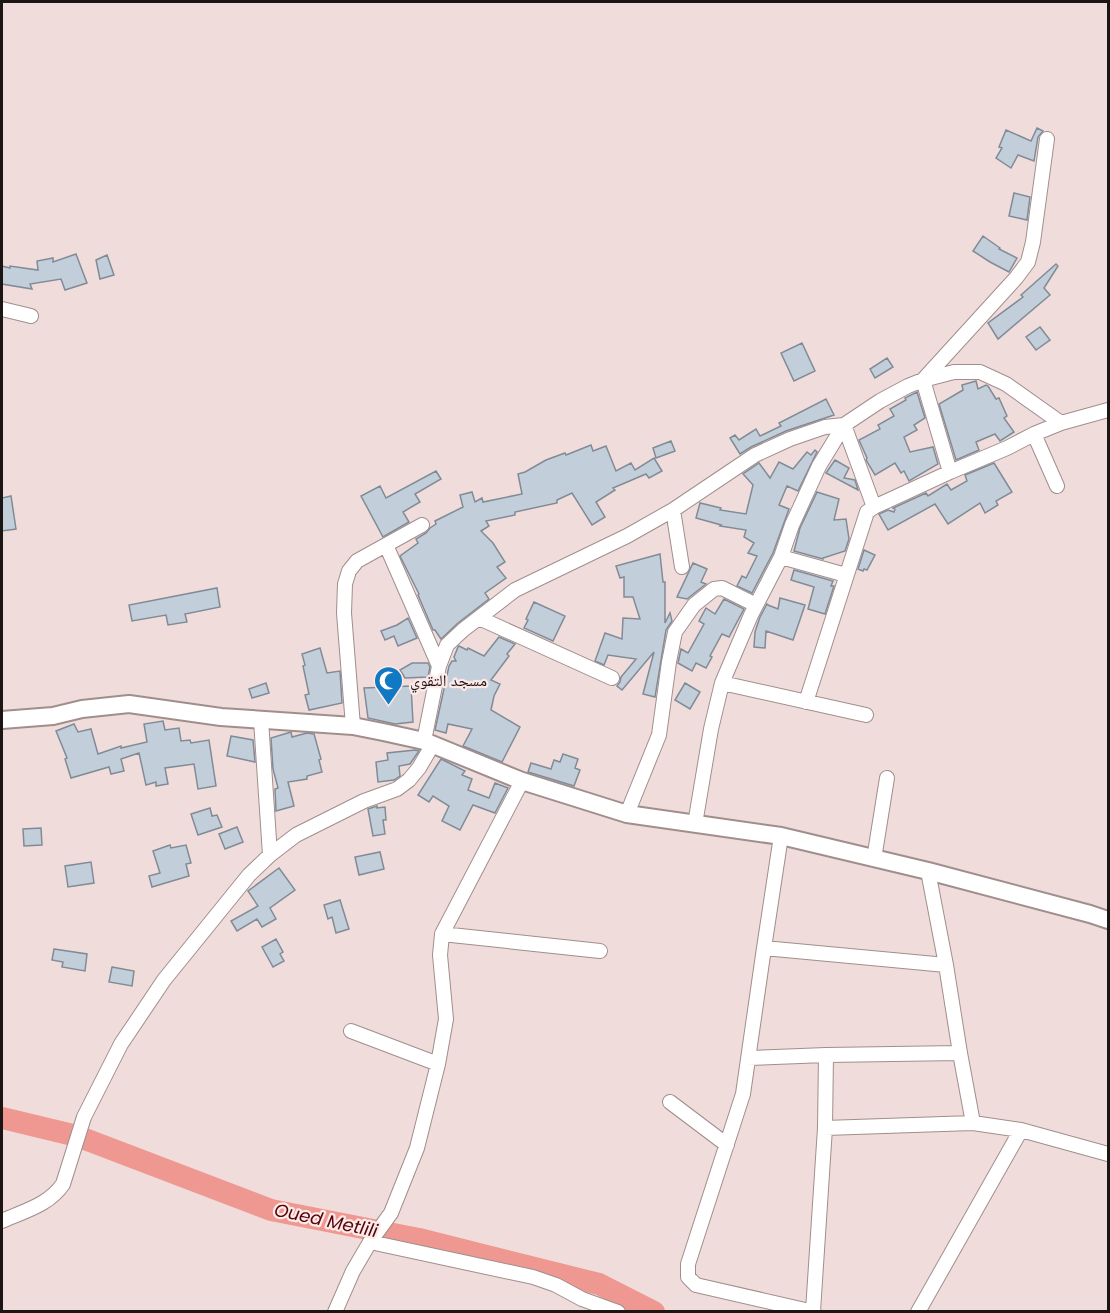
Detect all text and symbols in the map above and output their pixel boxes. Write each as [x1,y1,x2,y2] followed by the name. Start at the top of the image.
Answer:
[373,664,405,706] mosque icon: مسجد التقوي
[410,669,487,693] place label: مسجد التقوي
[272,1197,381,1243] water label: Oued Metlili

